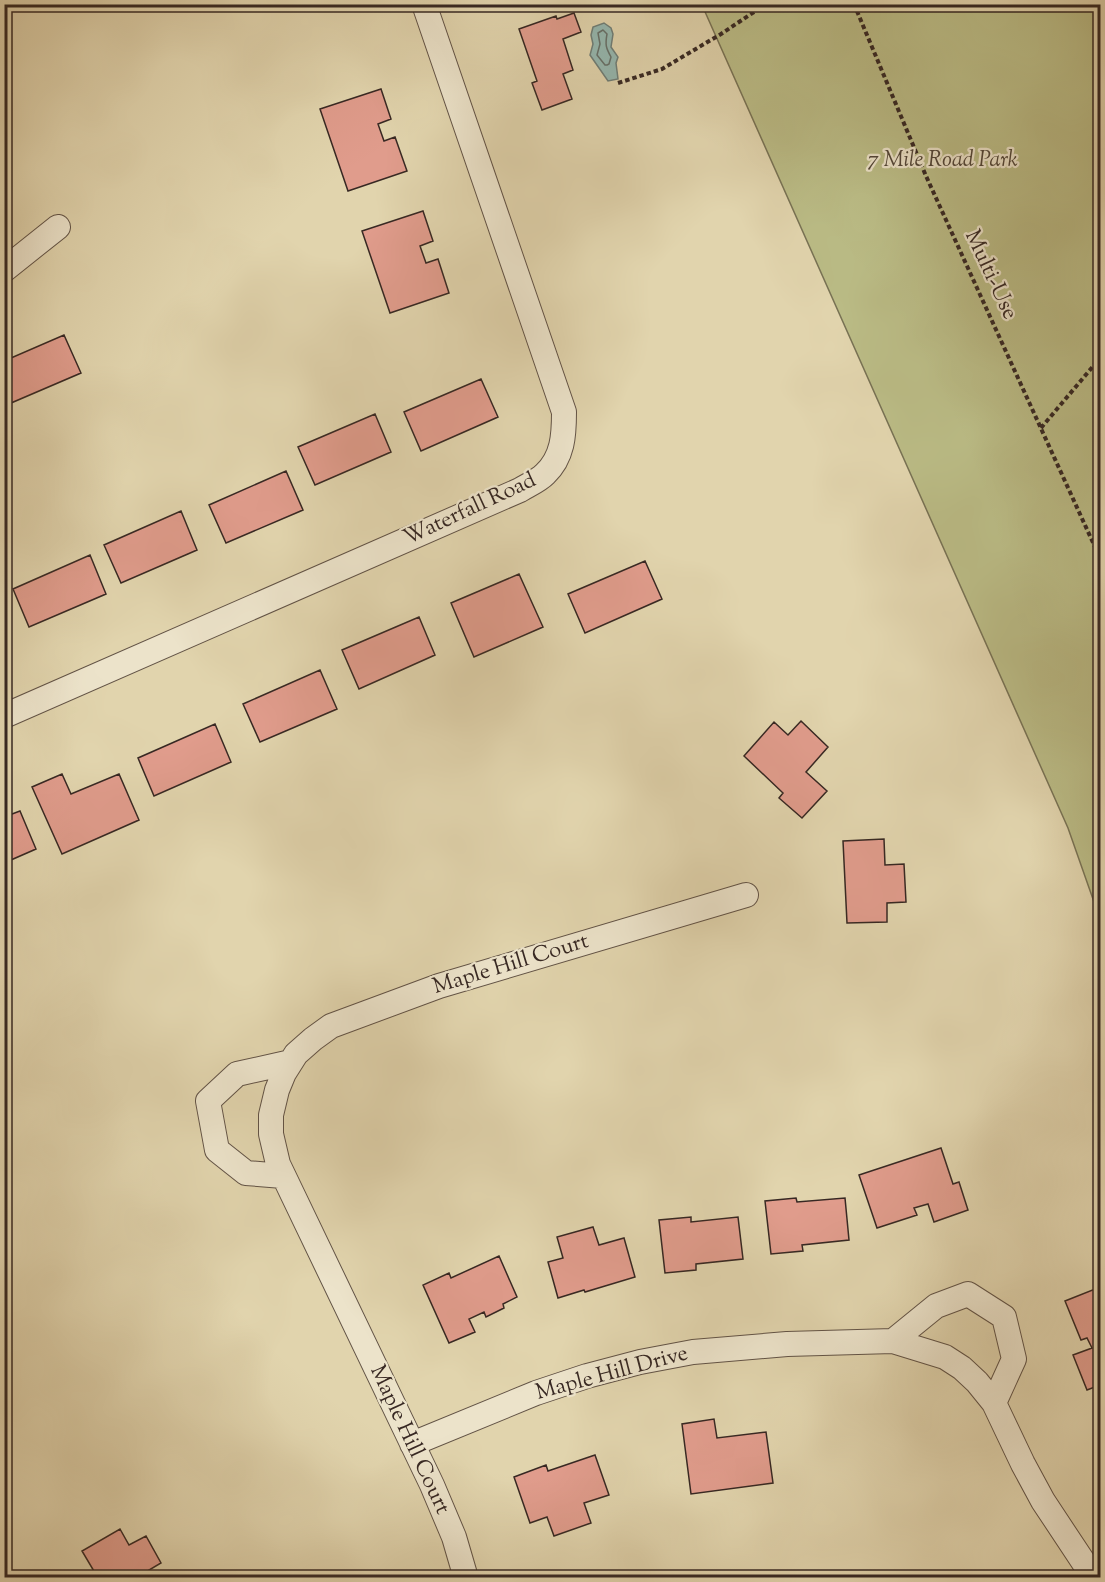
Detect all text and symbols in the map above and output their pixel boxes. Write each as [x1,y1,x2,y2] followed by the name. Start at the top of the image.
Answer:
[867,145,1018,177] park label: 7 Mile Road Park
[955,225,1025,325] street label: Multi-Use
[398,465,542,555] street label: Waterfall Road
[429,926,593,1004] street label: Maple Hill Court
[532,1338,692,1410] street label: Maple Hill Drive
[360,1360,458,1520] street label: Maple Hill Court

